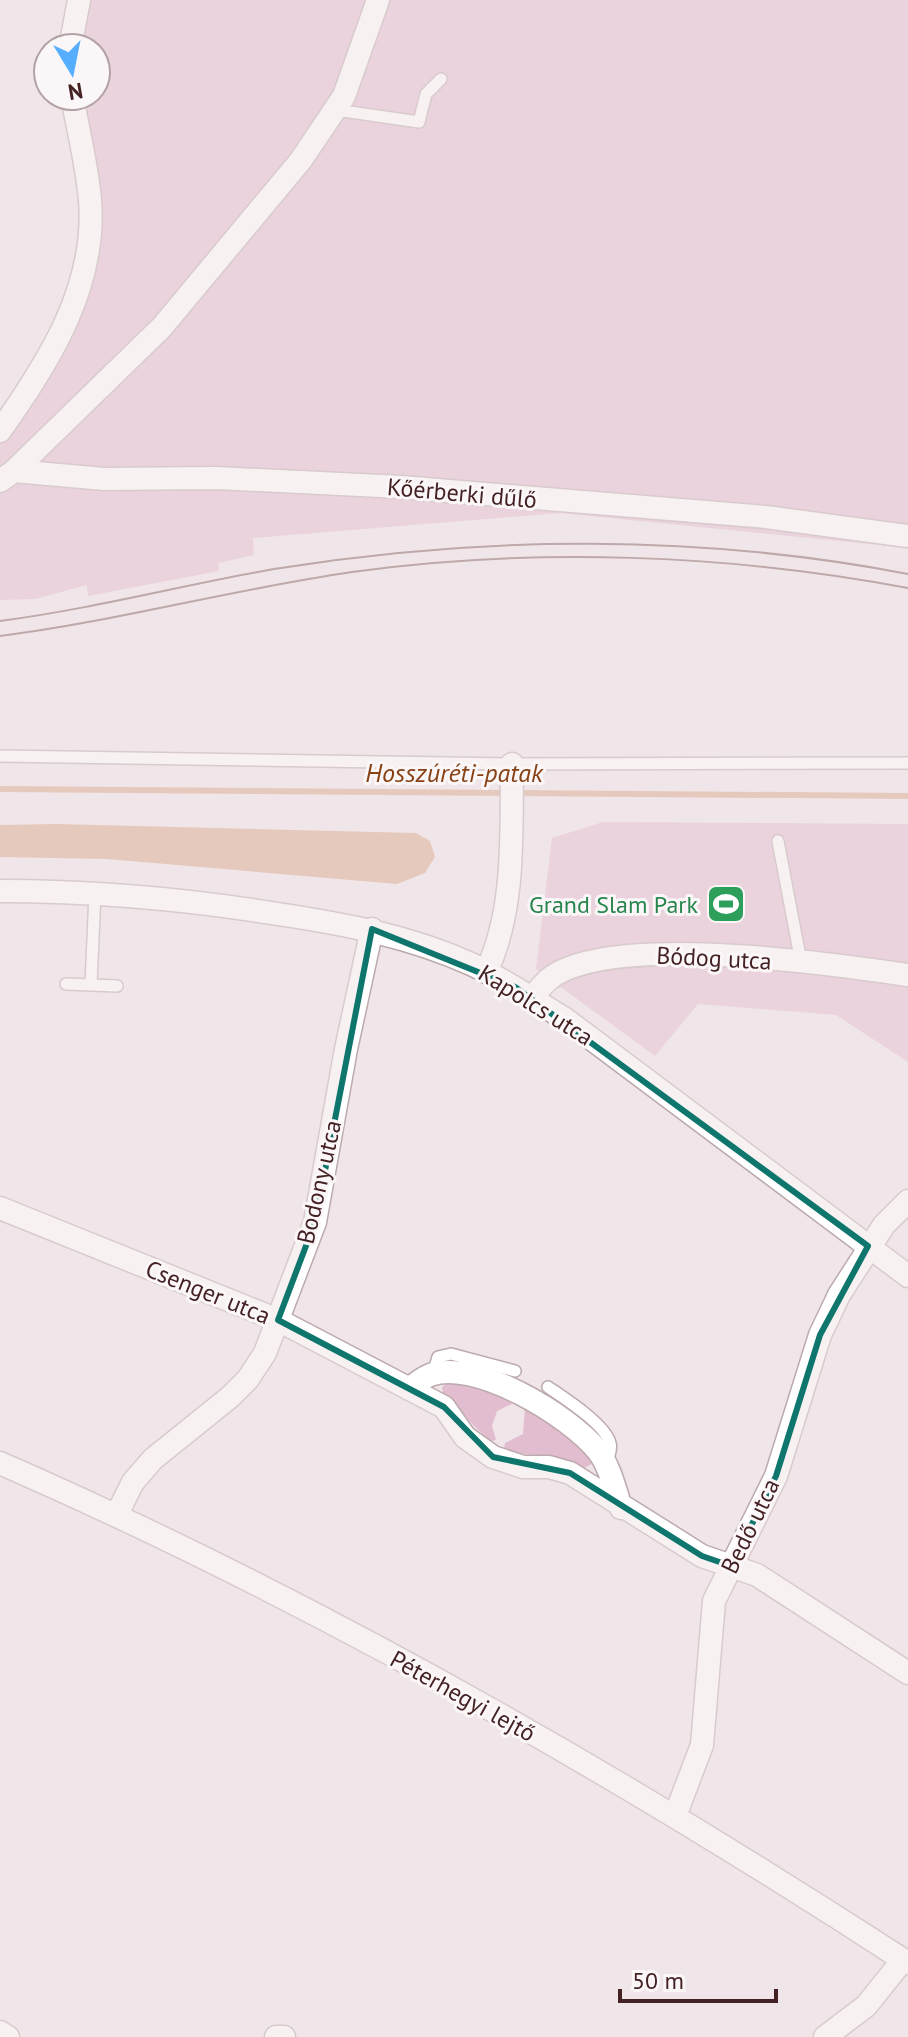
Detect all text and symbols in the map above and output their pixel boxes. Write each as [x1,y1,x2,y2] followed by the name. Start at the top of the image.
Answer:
[32,32,112,112] north arrow
[66,77,85,107] text: N
[386,471,538,515] street label: Kőérberki dűlő
[365,756,544,789] water label: Hosszúréti-patak
[705,883,747,925] sports icon: Grand Slam Park
[529,889,699,920] place label: Grand Slam Park
[656,939,772,977] street label: Bódog utca
[473,958,599,1052] street label: Kapolcs utca
[290,1117,348,1247] street label: Bodony utca
[141,1253,275,1331] street label: Csenger utca
[714,1473,786,1579] street label: Bedő utca
[385,1643,541,1749] street label: Péterhegyi lejtő
[620,1953,776,2003] scale bar
[632,1965,684,1996] text: 50 m

